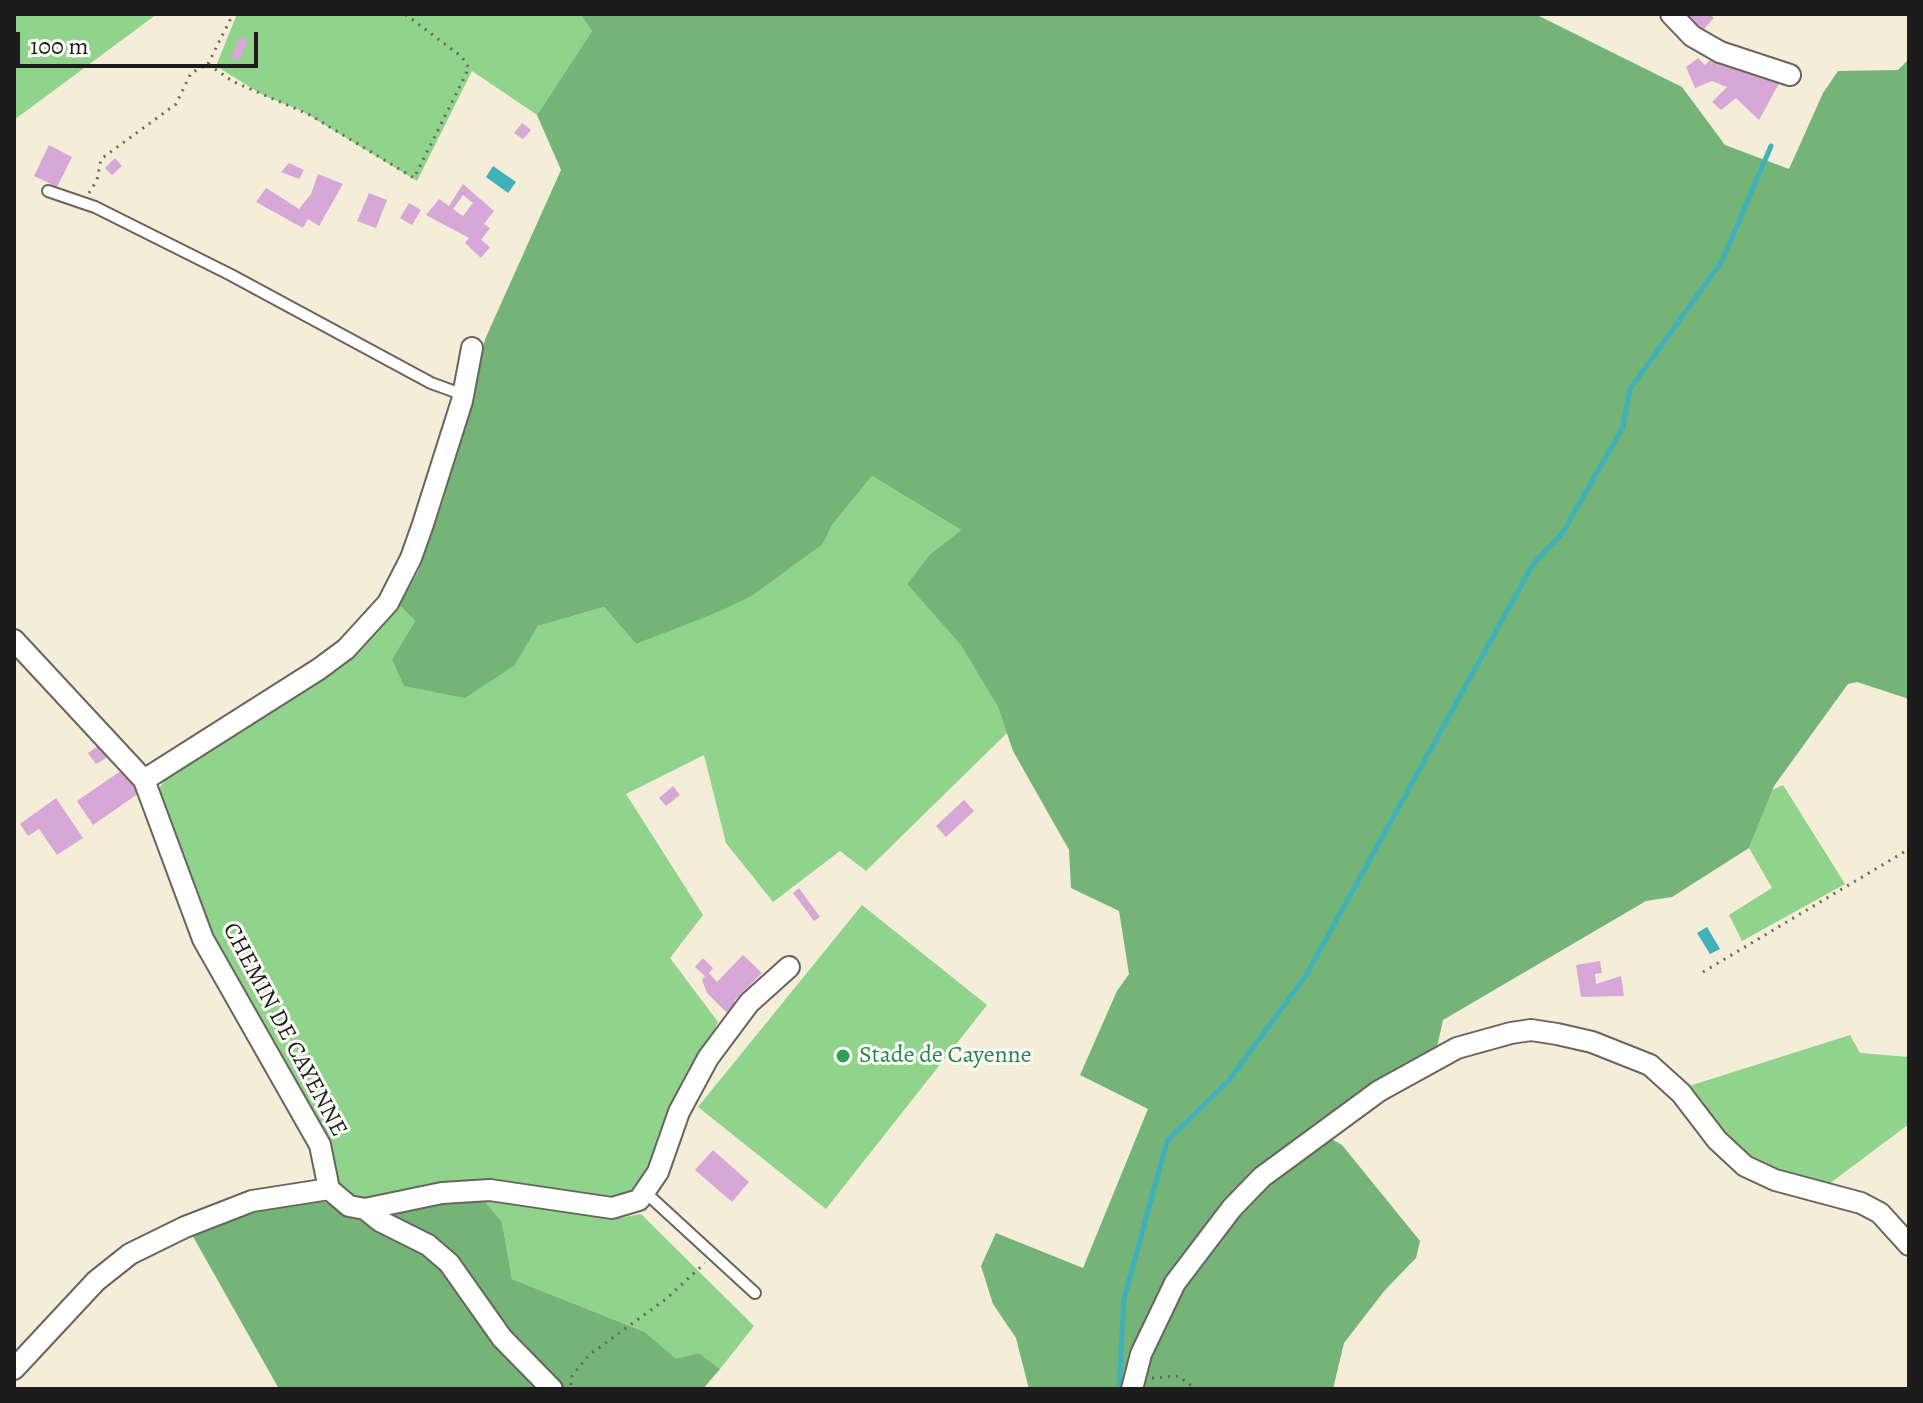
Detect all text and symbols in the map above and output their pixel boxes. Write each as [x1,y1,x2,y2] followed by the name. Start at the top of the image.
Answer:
[20,16,262,66] scale bar
[30,30,89,62] text: 100 m
[215,918,353,1142] street label: CHEMIN DE CAYENNE
[859,1042,1031,1070] place label: Stade de Cayenne
[834,1047,852,1065] marker: Stade de Cayenne

